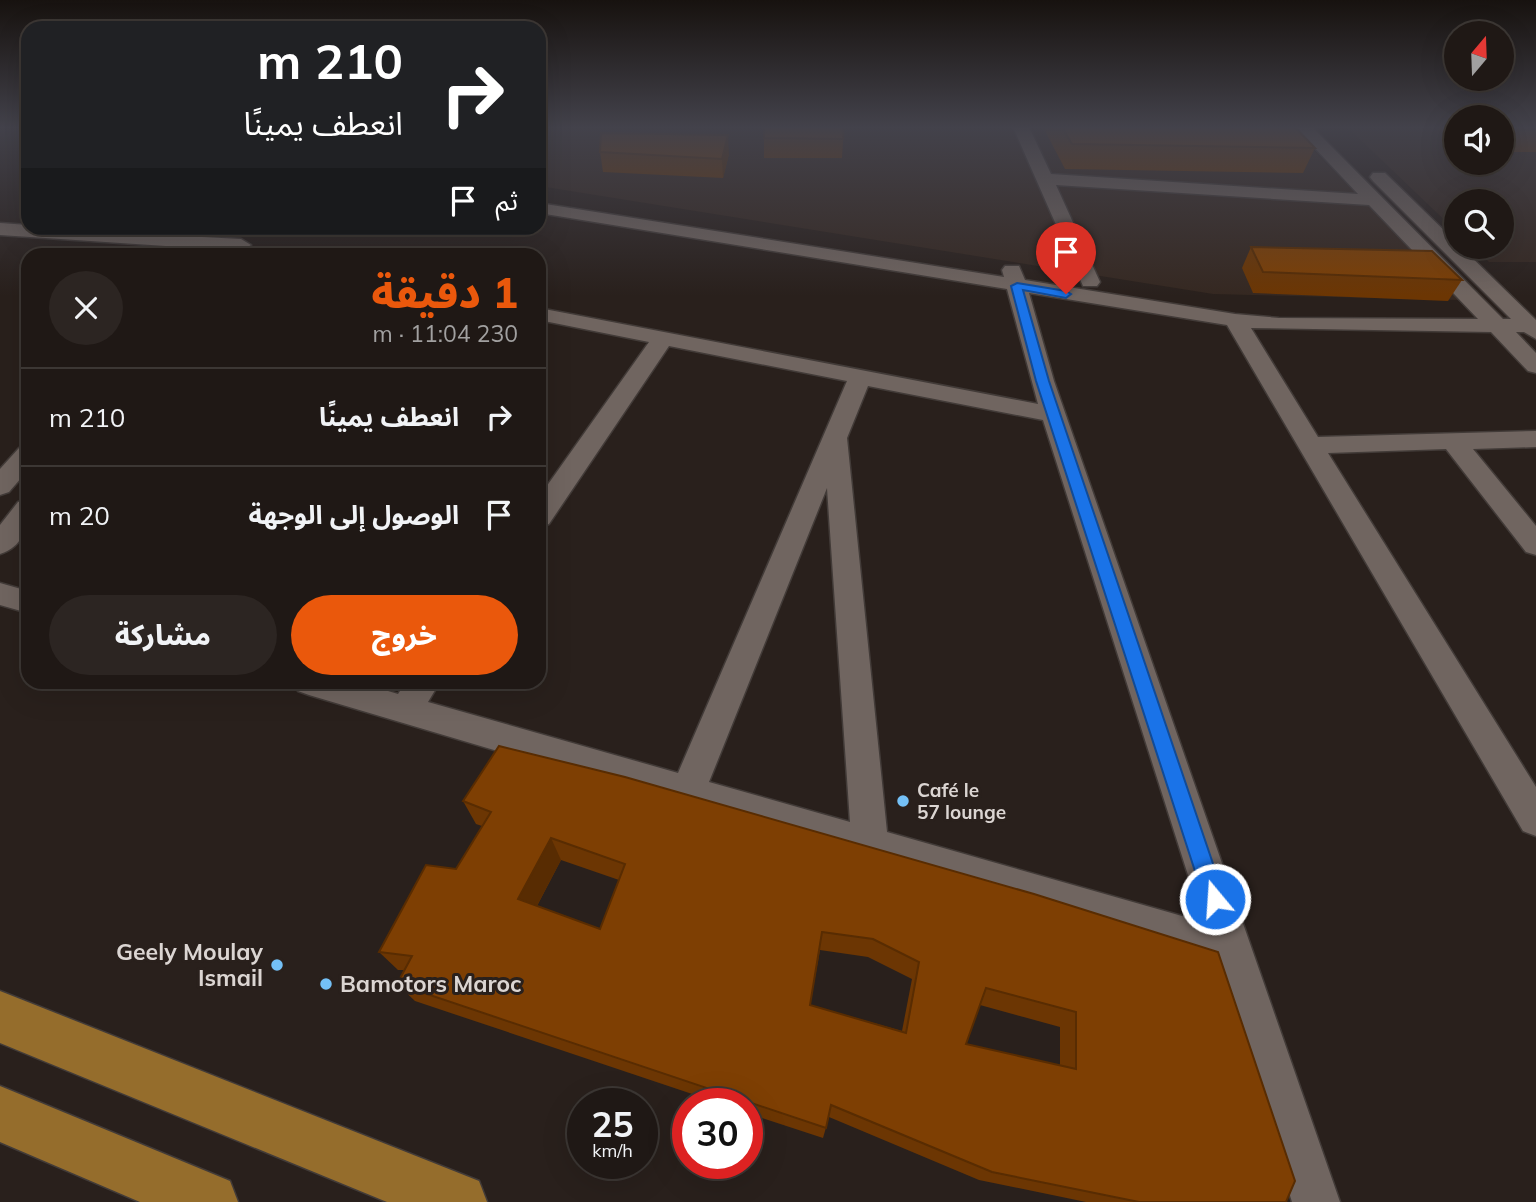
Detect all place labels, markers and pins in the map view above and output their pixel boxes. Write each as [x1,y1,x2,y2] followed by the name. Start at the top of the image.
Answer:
[1036,222,1096,294] pin
[917,778,1006,824] place label: Café le 57 lounge
[895,793,911,809] marker: Café le 57 lounge
[116,937,264,992] place label: Geely Moulay Ismail
[269,957,285,973] marker: Geely Moulay Ismail
[340,969,522,998] place label: Bamotors Maroc
[318,976,334,992] marker: Bamotors Maroc

